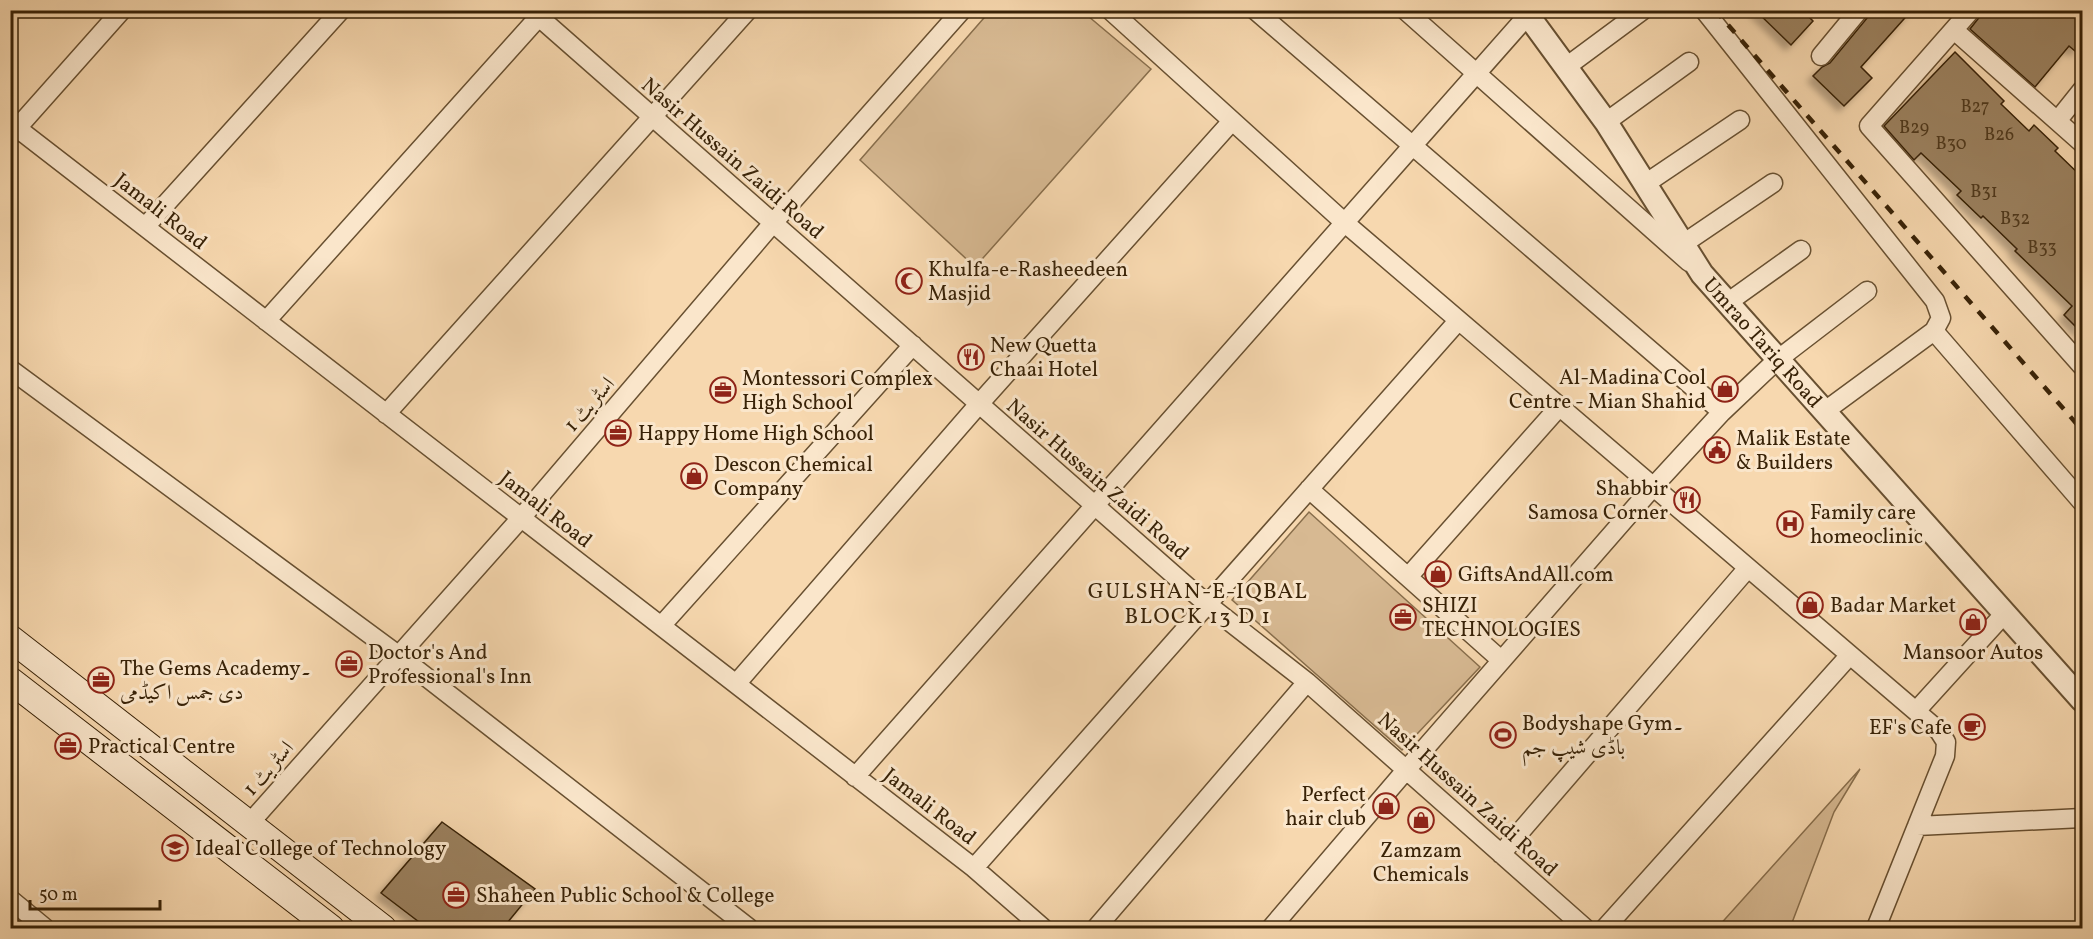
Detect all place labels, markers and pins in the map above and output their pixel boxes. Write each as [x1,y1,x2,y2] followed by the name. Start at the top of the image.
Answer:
[928,256,1128,309] place label: Khulfa-e-Rasheedeen Masjid
[894,266,924,296] mosque icon: Khulfa-e-Rasheedeen Masjid
[990,332,1098,385] place label: New Quetta Chaai Hotel
[956,342,986,372] restaurant icon: New Quetta Chaai Hotel
[1509,364,1706,417] place label: Al-Madina Cool Centre - Mian Shahid
[742,365,933,418] place label: Montessori Complex High School
[1710,374,1740,404] shop icon: Al-Madina Cool Centre - Mian Shahid
[708,375,738,405] office icon: Montessori Complex High School
[603,418,633,448] office icon: Happy Home High School
[638,420,874,449] place label: Happy Home High School
[1736,425,1851,478] place label: Malik Estate & Builders
[1702,435,1732,465] public building icon: Malik Estate & Builders
[714,451,873,504] place label: Descon Chemical Company
[679,461,709,491] shop icon: Descon Chemical Company
[1528,475,1668,528] place label: Shabbir Samosa Corner
[1672,485,1702,515] restaurant icon: Shabbir Samosa Corner
[1810,499,1923,552] place label: Family care homeoclinic
[1775,509,1805,539] hospital icon: Family care homeoclinic
[1423,559,1453,589] shop icon: GiftsAndAll.com
[1458,561,1614,590] place label: GiftsAndAll.com
[1795,590,1825,620] shop icon: Badar Market
[1422,592,1581,645] place label: SHIZI TECHNOLOGIES
[1830,592,1956,621] place label: Badar Market
[1388,602,1418,632] office icon: SHIZI TECHNOLOGIES
[1958,607,1988,637] shop icon: Mansoor Autos
[368,639,532,692] place label: Doctor's And Professional's Inn
[1903,639,2043,668] place label: Mansoor Autos
[334,649,364,679] office icon: Doctor's And Professional's Inn
[120,655,311,708] place label: The Gems Academy۔ دی جمس اکیڈمی
[86,665,116,695] office icon: The Gems Academy۔ دی جمس اکیڈمی
[1522,710,1683,767] place label: Bodyshape Gym۔ باڈی شیپ جم
[1957,712,1987,742] cafe icon: EF's Cafe
[1869,714,1952,743] place label: EF's Cafe
[1488,720,1518,750] sports icon: Bodyshape Gym۔ باڈی شیپ جم
[53,731,83,761] office icon: Practical Centre
[88,733,235,762] place label: Practical Centre
[1285,781,1366,834] place label: Perfect hair club
[1371,791,1401,821] shop icon: Perfect hair club
[1406,805,1436,835] shop icon: Zamzam Chemicals
[160,833,190,863] school or university icon: Ideal College of Technology
[195,835,447,864] place label: Ideal College of Technology
[1373,837,1469,890] place label: Zamzam Chemicals
[441,880,471,910] office icon: Shaheen Public School & College
[476,882,775,911] place label: Shaheen Public School & College

